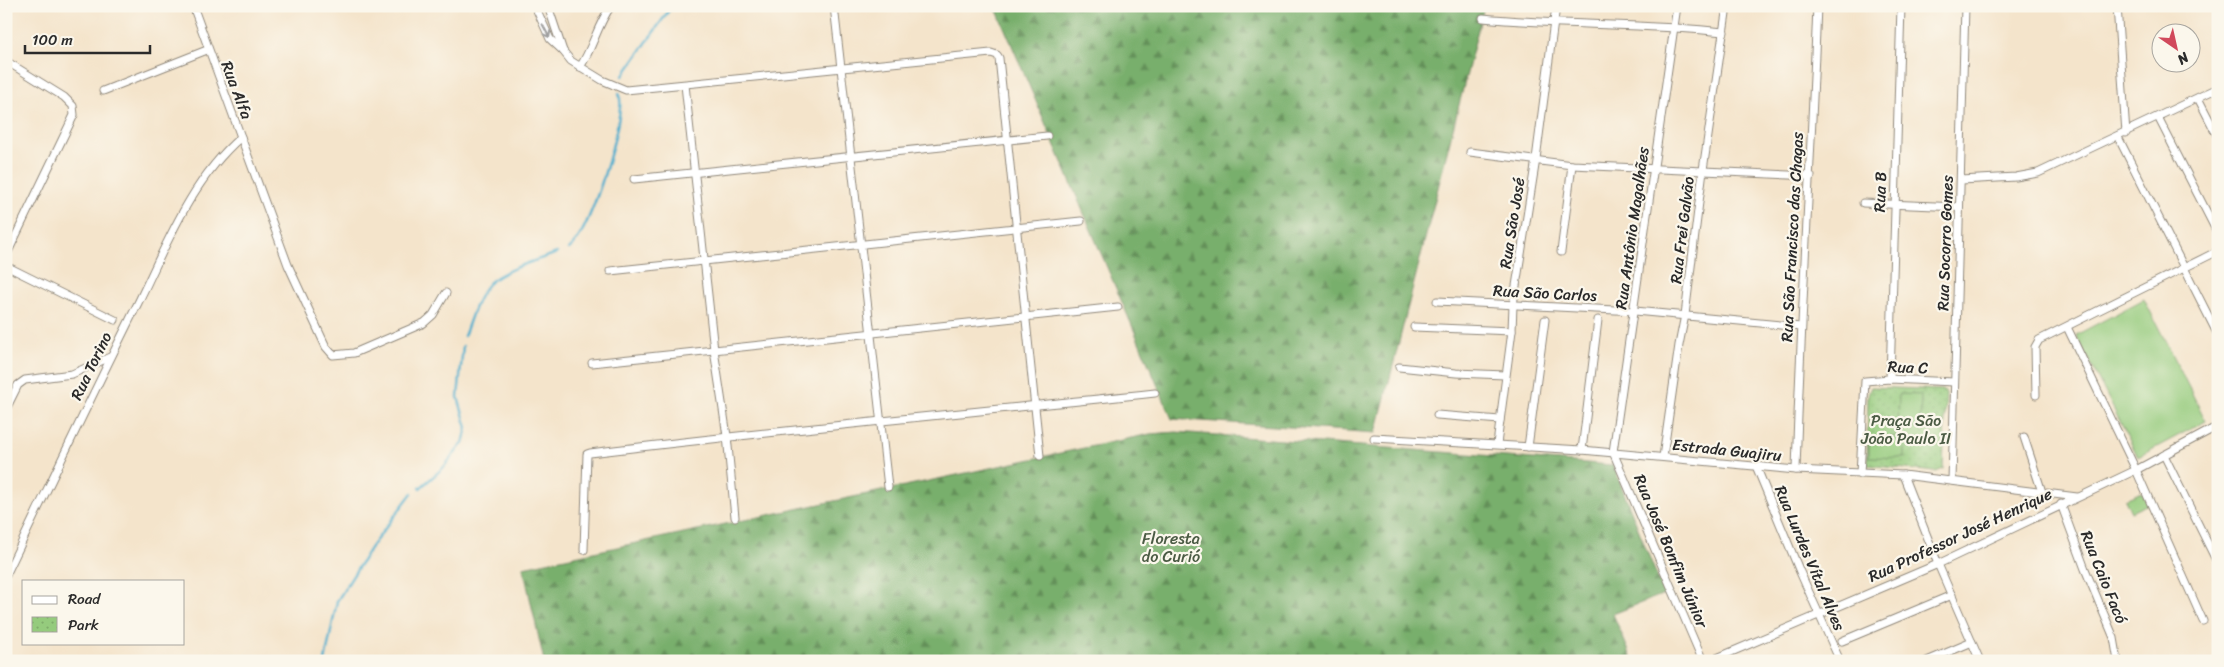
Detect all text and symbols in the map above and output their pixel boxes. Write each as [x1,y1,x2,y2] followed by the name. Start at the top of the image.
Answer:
[25,22,150,54] scale bar
[2152,22,2202,72] north arrow
[541,24,551,39] one-way arrow
[32,27,73,53] text: 100 m
[2172,45,2195,72] text: N
[213,57,261,123] street label: Rua Alfa
[1772,131,1812,343] street label: Rua São Francisco das Chagas
[1606,144,1658,311] street label: Rua Antônio Magalhães
[1865,171,1895,213] street label: Rua B
[1928,174,1962,311] street label: Rua Socorro Gomes
[1490,175,1534,271] street label: Rua São José
[1661,175,1703,285] street label: Rua Frei Galvão
[1492,276,1598,310] street label: Rua São Carlos
[62,327,120,405] street label: Rua Torino
[1887,352,1929,382] street label: Rua C
[1860,406,1951,453] park label: Praça São João Paulo II
[1671,430,1784,470] street label: Estrada Guajiru
[1625,470,1717,634] street label: Rua José Bonfim Júnior
[1863,480,2057,590] street label: Rua Professor José Henrique
[1766,481,1854,636] street label: Rua Lurdes Vítal Alves
[1142,524,1201,571] park label: Floresta do Curió
[2072,526,2136,629] street label: Rua Caio Facó
[22,580,185,644] legend
[68,586,101,612] text: Road
[68,612,99,638] text: Park

